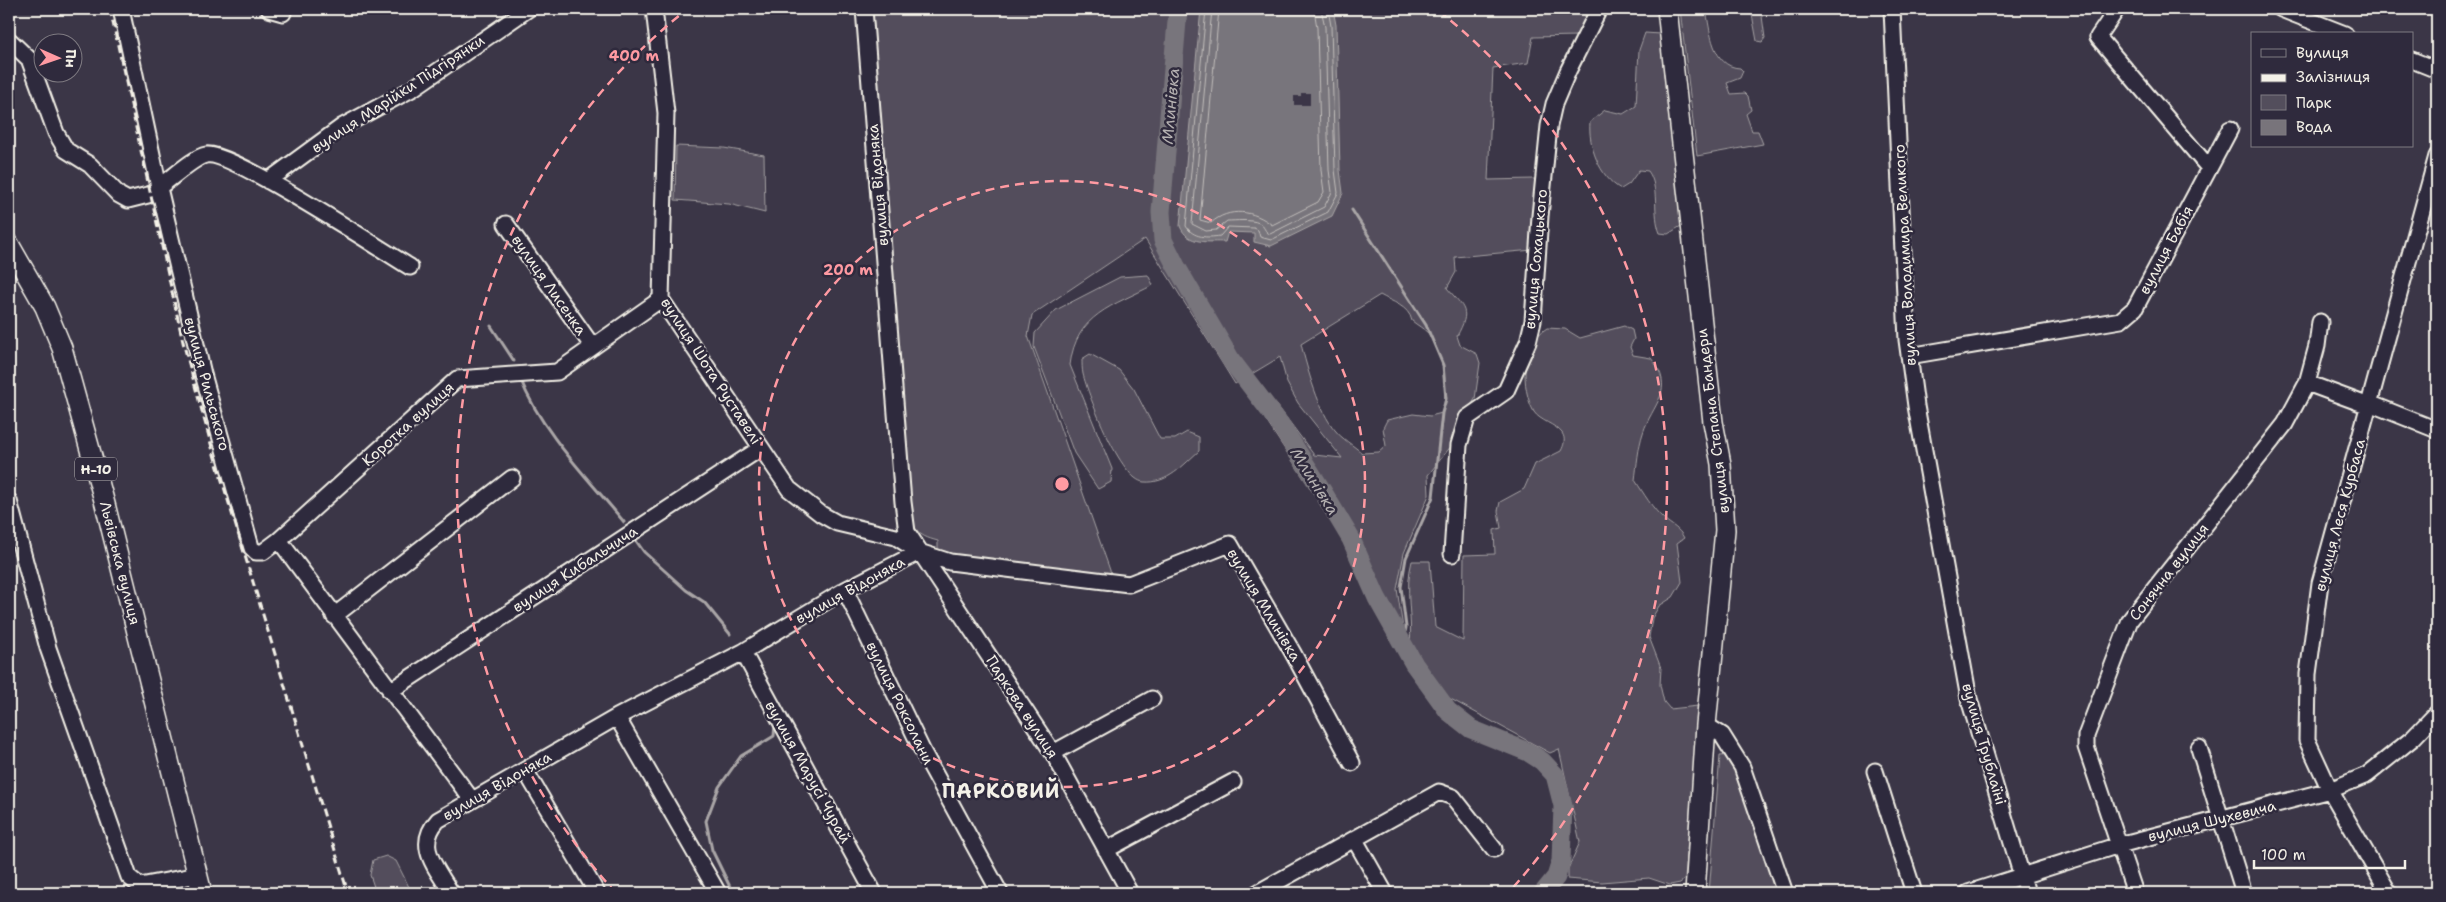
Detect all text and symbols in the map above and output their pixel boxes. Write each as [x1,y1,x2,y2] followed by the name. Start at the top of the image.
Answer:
[308,30,489,158] street label: вулиця Марійки Підгірянки
[32,32,82,82] north arrow
[2251,32,2414,148] legend
[2296,43,2349,63] text: Вулиця
[609,46,659,66] text: 400 m
[62,49,80,68] text: Пн
[1157,67,1184,145] water label: Млинівка
[2296,67,2370,87] text: Залізниця
[2296,93,2332,113] text: Парк
[2296,117,2333,137] text: Вода
[863,123,893,247] street label: вулиця Відоняка
[1889,144,1921,366] street label: вулиця Володимира Великого
[1520,188,1552,330] street label: вулиця Сохацького
[2134,202,2198,298] street label: вулиця Бабія
[507,231,592,340] street label: вулиця Лисенка
[823,260,873,280] text: 200 m
[656,294,766,448] street label: вулиця Шота Руставелі
[179,315,235,453] street label: вулиця Рильського
[1692,327,1734,515] street label: вулиця Степана Бандери
[358,377,458,471] street label: Коротка вулиця
[2310,436,2370,593] street label: вулиця Леся Курбаса
[1286,443,1344,519] water label: Млинівка
[75,458,117,480] road number: Н-10
[1053,475,1071,493] centre of rings
[95,499,145,627] street label: Львівська вулиця
[2125,519,2213,625] street label: Сонячна вулиця
[509,521,642,617] street label: вулиця Кибальчича
[1222,545,1306,666] street label: вулиця Млинівка
[792,551,909,628] street label: вулиця Відоняка
[861,638,939,768] street label: вулиця Роксолани
[981,652,1063,762] street label: Паркова вулиця
[1957,681,2011,807] street label: вулиця Трублаїні
[760,697,856,847] street label: вулиця Марусі Чурай
[439,746,556,825] street label: вулиця Відоняка
[942,777,1060,804] district label: ПАРКОВИЙ
[2146,795,2279,847] street label: вулиця Шухевича
[2254,837,2405,869] scale bar
[2261,845,2306,865] text: 100 m

